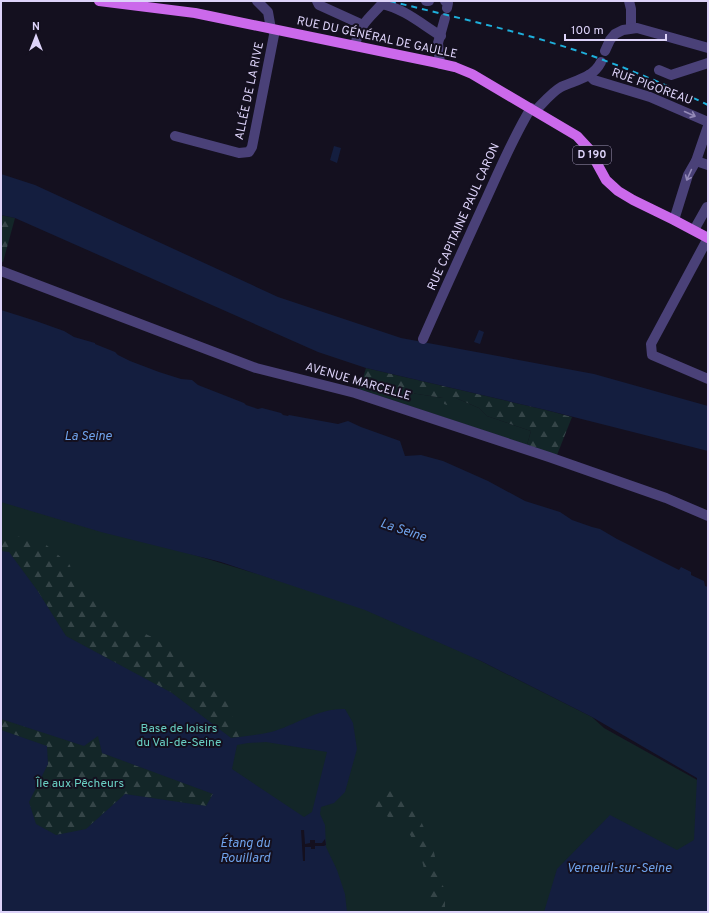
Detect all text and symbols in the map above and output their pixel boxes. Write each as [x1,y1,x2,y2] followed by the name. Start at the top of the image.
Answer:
[295,13,459,63] street label: RUE DU GÉNÉRAL DE GAULLE
[16,16,56,56] north arrow
[565,16,666,42] scale bar
[32,20,40,34] text: N
[571,23,604,39] text: 100 m
[232,40,268,142] street label: ALLÉE DE LA RIVE
[609,65,695,109] street label: RUE PIGOREAU
[683,111,695,118] one-way arrow
[424,141,504,293] street label: RUE CAPITAINE PAUL CARON
[573,146,611,164] road number: D 190
[685,169,692,181] one-way arrow
[303,359,413,405] street label: AVENUE MARCELLE
[64,429,112,445] water label: La Seine
[378,516,428,546] water label: La Seine
[137,721,221,751] park label: Base de loisirs du Val-de-Seine
[35,776,124,792] park label: Île aux Pêcheurs
[220,834,271,867] water label: Étang du Rouillard
[567,861,672,877] water label: Verneuil-sur-Seine

